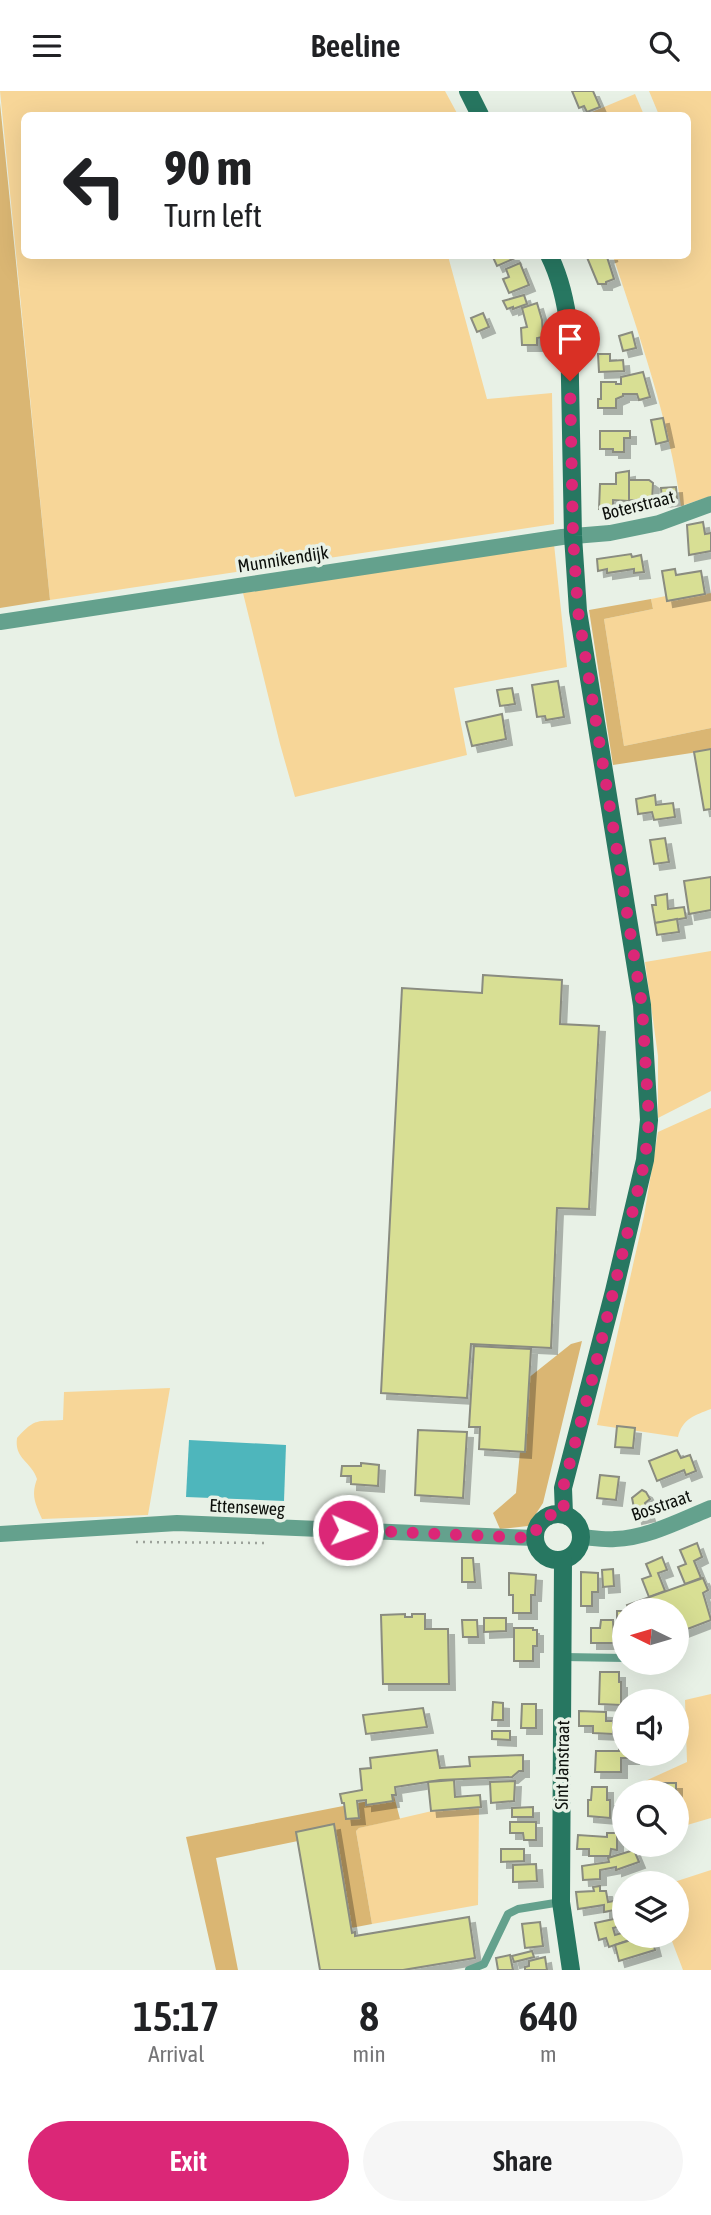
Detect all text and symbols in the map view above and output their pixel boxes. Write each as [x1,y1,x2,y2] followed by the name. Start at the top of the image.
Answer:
[28,27,66,65] icon: menu
[311,27,400,64] text: Beeline
[645,27,683,65] icon: search
[164,139,252,195] text: 90 m
[49,140,140,231] icon: left
[164,197,262,234] text: Turn left
[540,309,600,381] pin
[551,320,589,358] icon: arrive
[600,486,676,524] street label: Boterstraat
[236,541,330,577] street label: Munnikendijk
[628,1485,694,1525] street label: Bosstraat
[311,1493,385,1567] position arrow
[209,1495,286,1519] street label: Ettenseweg
[612,1598,690,1675] north arrow
[612,1598,689,1948] map controls
[612,1689,689,1766] button: sound
[551,1720,573,1810] street label: Sint Janstraat
[612,1780,689,1857] button: search
[612,1871,689,1948] button: layers
[133,1992,220,2040] text: 15:17
[359,1992,379,2040] text: 8
[519,1992,578,2040] text: 640
[148,2041,204,2067] text: Arrival
[353,2041,386,2067] text: min
[540,2041,557,2067] text: m
[28,2121,349,2201] button: Exit
[363,2121,683,2201] button: Share

